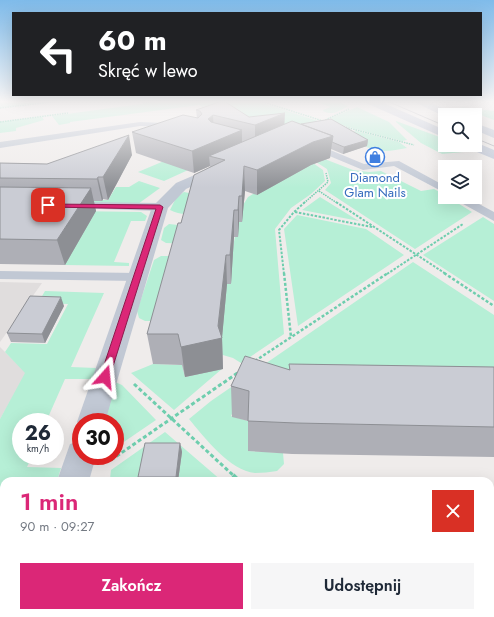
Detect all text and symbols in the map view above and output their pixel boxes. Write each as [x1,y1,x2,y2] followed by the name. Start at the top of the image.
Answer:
[98,20,167,61] text: 60 m
[32,28,84,80] icon: left
[98,58,198,84] text: Skręć w lewo
[438,108,482,204] map controls
[438,108,482,152] button: search
[364,146,386,168] shop icon: Diamond Glam Nails
[438,160,482,204] button: layers
[344,168,406,202] place label: Diamond Glam Nails
[31,188,65,222] pin
[37,194,59,216] icon: arrive
[84,356,126,398] position arrow
[72,413,124,465] speed limit sign: 30
[25,419,51,448] text: 26
[27,441,49,456] text: km/h
[20,484,78,519] text: 1 min
[432,490,474,532] button: close
[20,517,94,536] text: 90 m · 09:27
[20,563,243,609] button: Zakończ
[251,563,474,609] button: Udostępnij

